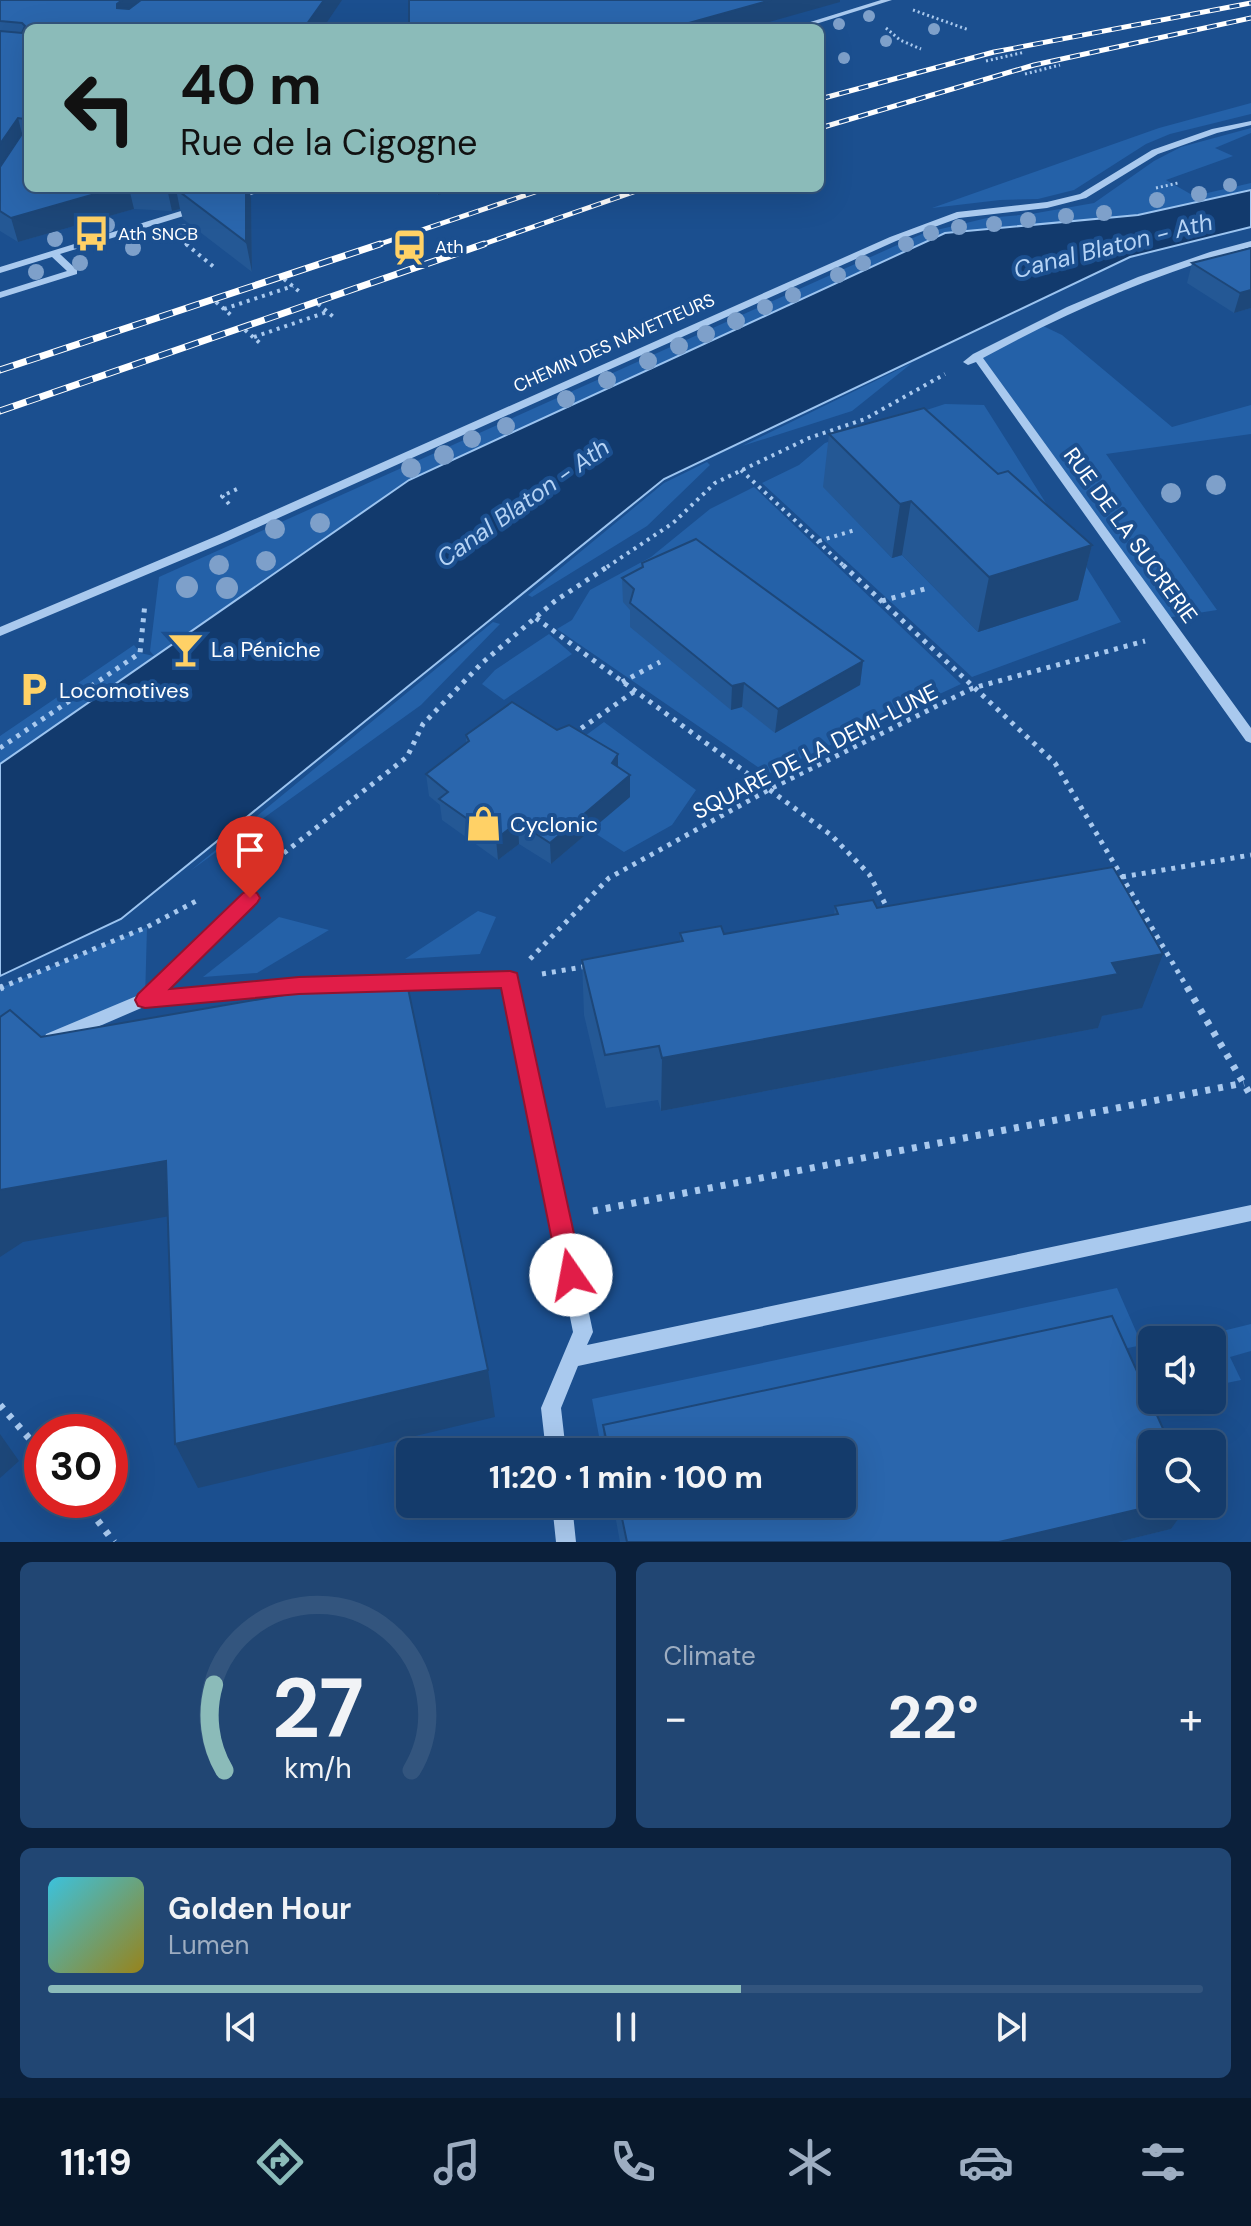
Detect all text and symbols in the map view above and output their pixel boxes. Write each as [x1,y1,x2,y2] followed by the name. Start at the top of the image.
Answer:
[180,48,322,121] text: 40 m
[48,56,152,160] icon: left
[180,119,477,166] text: Rue de la Cigogne
[1010,206,1216,285] water label: Canal Blaton - Ath
[73,215,111,253] bus stop icon: Ath SNCB
[118,222,198,246] place label: Ath SNCB
[390,228,428,266] station icon: Ath
[435,235,464,259] place label: Ath
[510,288,718,398] street label: CHEMIN DES NAVETTEURS
[430,431,615,574] water label: Canal Blaton - Ath
[1057,442,1204,629] street label: RUE DE LA SUCRERIE
[166,630,204,668] bar icon: La Péniche
[211,635,321,664] place label: La Péniche
[14,671,52,709] parking icon: Locomotives
[59,676,190,705] place label: Locomotives
[688,677,943,826] street label: SQUARE DE LA DEMI-LUNE
[465,805,503,843] shop icon: Cyclonic
[510,810,598,839] place label: Cyclonic
[216,816,284,898] pin
[228,828,272,872] icon: arrive
[529,1233,613,1317] position arrow
[1138,1326,1226,1518] map controls
[1138,1326,1226,1414] button: sound
[24,1414,128,1518] speed limit sign: 30
[1138,1430,1226,1518] button: search
[489,1458,763,1497] text: 11:20 · 1 min · 100 m
[664,1639,756,1673] text: Climate
[272,1654,364,1763] text: 27
[888,1678,979,1757] text: 22°
[664,1689,688,1747] text: −
[1179,1689,1203,1747] text: +
[284,1750,352,1787] text: km/h
[168,1889,351,1928] text: Golden Hour
[168,1928,249,1962] text: Lumen
[219,2005,263,2049] icon: previous
[604,2005,648,2049] icon: pause
[989,2005,1033,2049] icon: next
[252,2134,308,2190] icon: directions
[429,2134,485,2190] icon: music
[605,2134,661,2190] icon: phone
[782,2134,838,2190] icon: climate
[958,2134,1014,2190] icon: car
[1135,2134,1191,2190] icon: filters
[60,2139,132,2186] text: 11:19

